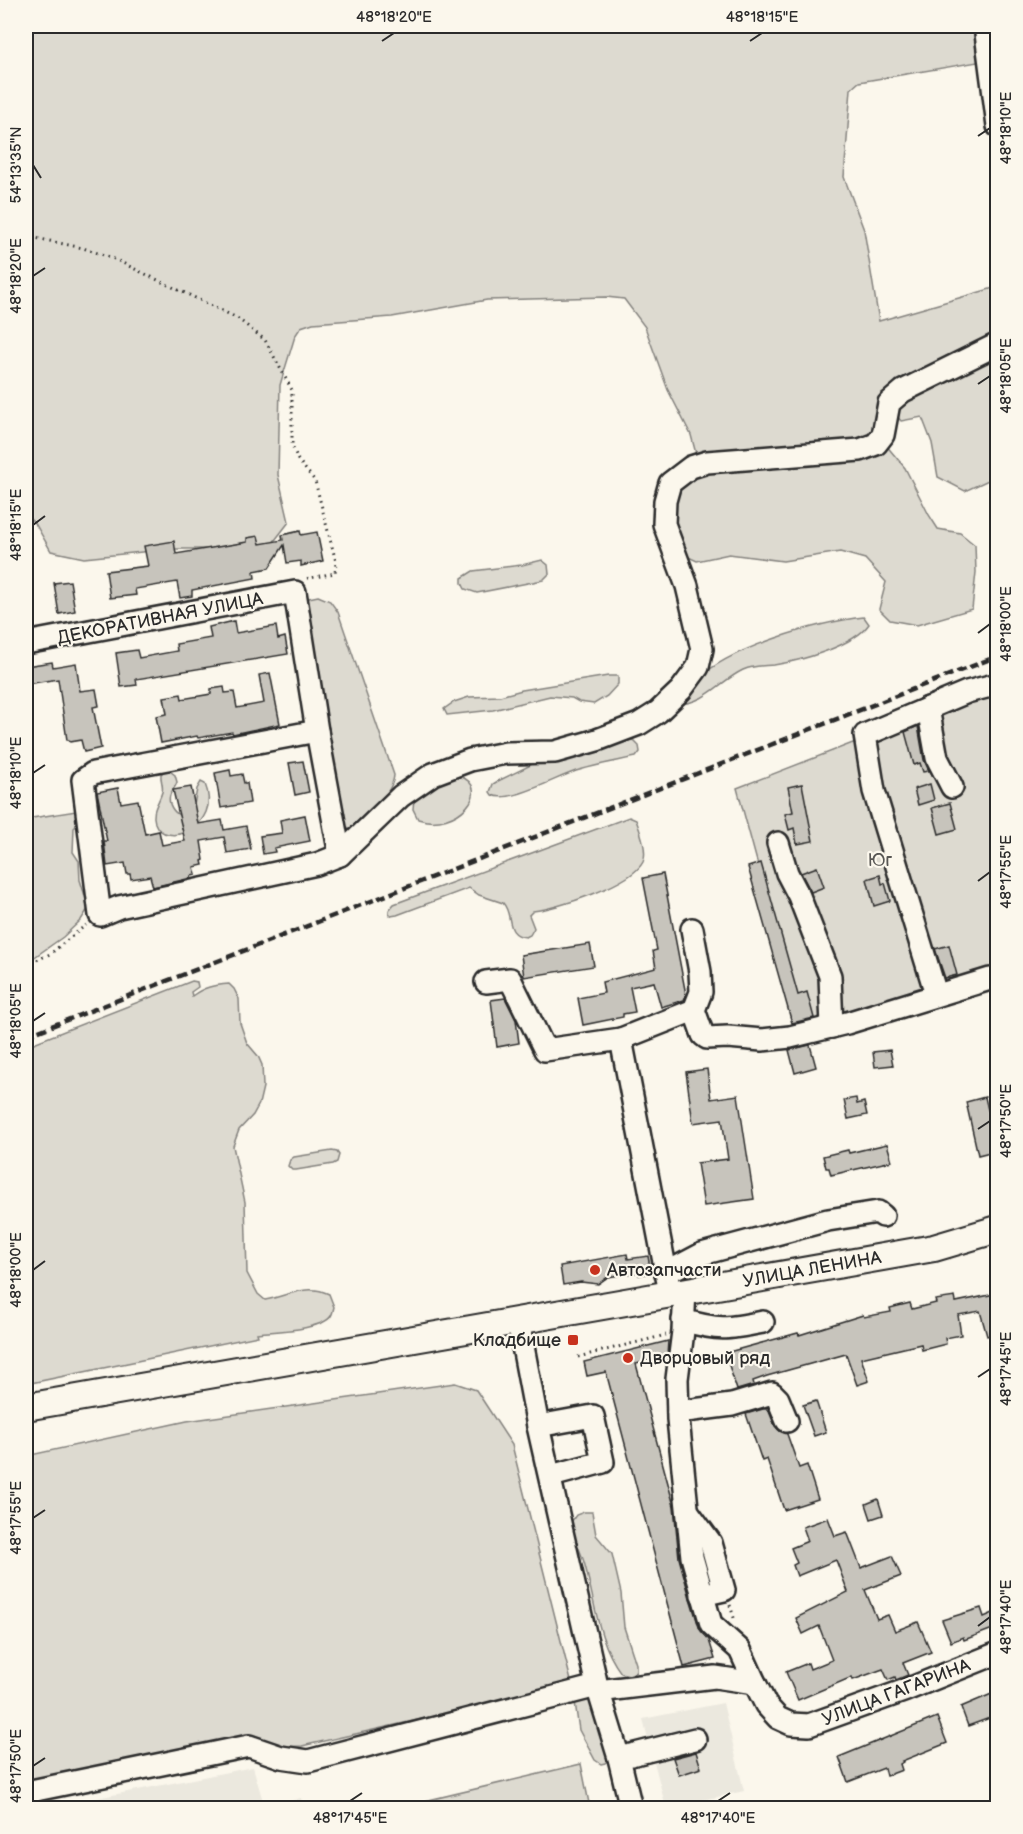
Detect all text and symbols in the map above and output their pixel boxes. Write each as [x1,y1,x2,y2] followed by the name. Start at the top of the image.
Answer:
[356,8,432,27] text: 48°18'20"E
[726,8,798,27] text: 48°18'15"E
[997,91,1016,164] text: 48°18'10"E
[7,126,26,204] text: 54°13'35"N
[7,238,26,314] text: 48°18'20"E
[997,338,1016,414] text: 48°18'05"E
[7,489,26,561] text: 48°18'15"E
[997,586,1016,662] text: 48°18'00"E
[55,588,265,649] street label: ДЕКОРАТИВНАЯ УЛИЦА
[7,736,26,809] text: 48°18'10"E
[997,835,1016,909] text: 48°17'55"E
[868,850,892,871] park label: Юг
[7,983,26,1059] text: 48°18'05"E
[997,1084,1016,1158] text: 48°17'50"E
[7,1232,26,1308] text: 48°18'00"E
[741,1247,883,1292] street label: УЛИЦА ЛЕНИНА
[606,1260,721,1281] place label: Автозапчасти
[588,1263,602,1277] marker: Автозапчасти
[473,1330,561,1351] place label: Кладбище
[997,1332,1016,1406] text: 48°17'45"E
[566,1333,580,1347] marker: Кладбище
[640,1348,770,1369] place label: Дворцовый ряд
[621,1351,635,1365] marker: Дворцовый ряд
[7,1481,26,1555] text: 48°17'55"E
[997,1579,1016,1654] text: 48°17'40"E
[819,1655,973,1730] street label: УЛИЦА ГАГАРИНА
[7,1729,26,1803] text: 48°17'50"E
[313,1809,387,1828] text: 48°17'45"E
[681,1809,756,1828] text: 48°17'40"E

